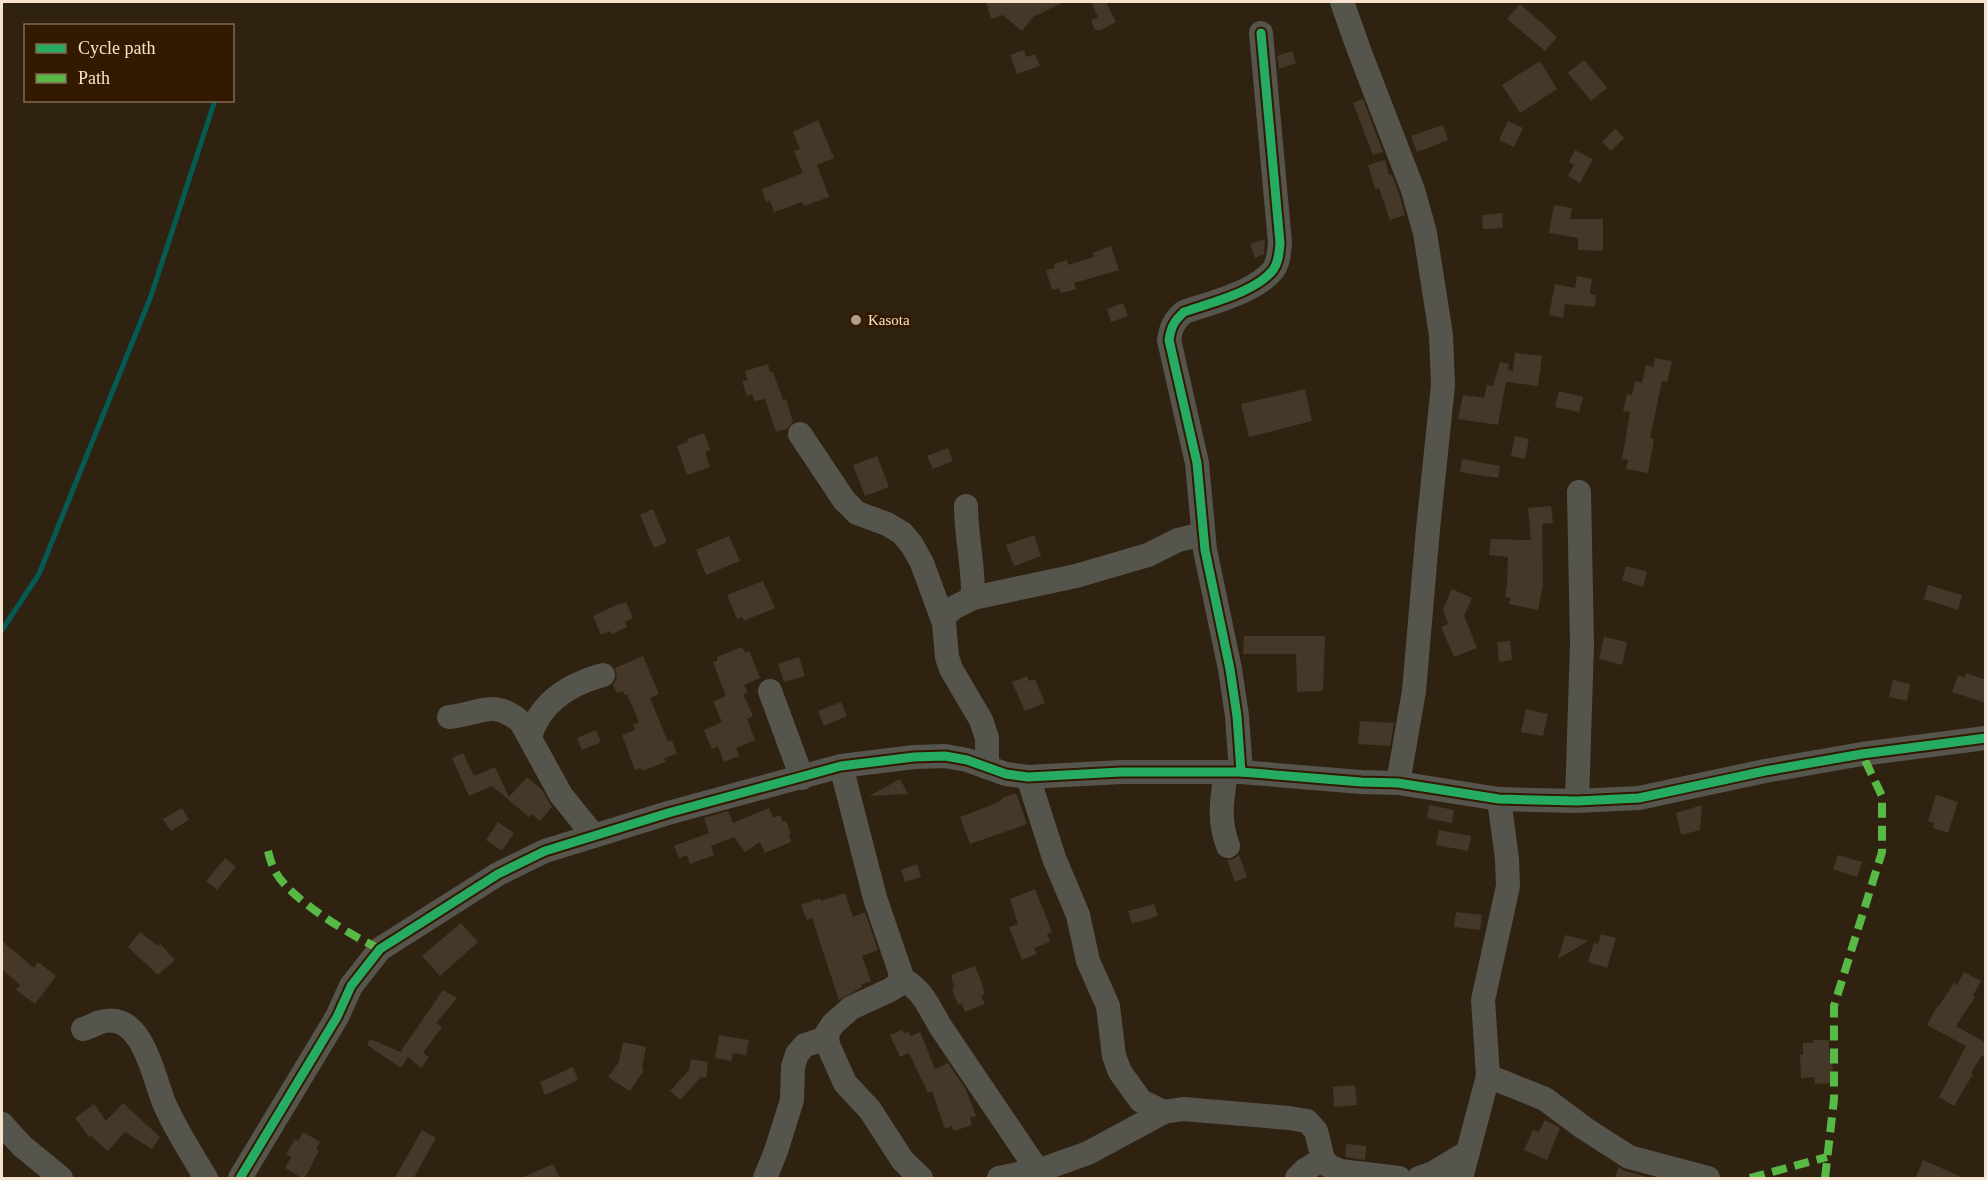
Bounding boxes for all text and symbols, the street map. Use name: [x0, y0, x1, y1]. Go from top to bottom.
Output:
legend: [24, 24, 234, 102]
text: Cycle path: [78, 38, 155, 58]
text: Path: [78, 68, 110, 88]
place label: Kasota: [868, 312, 910, 328]
marker: Kasota: [849, 313, 863, 327]

